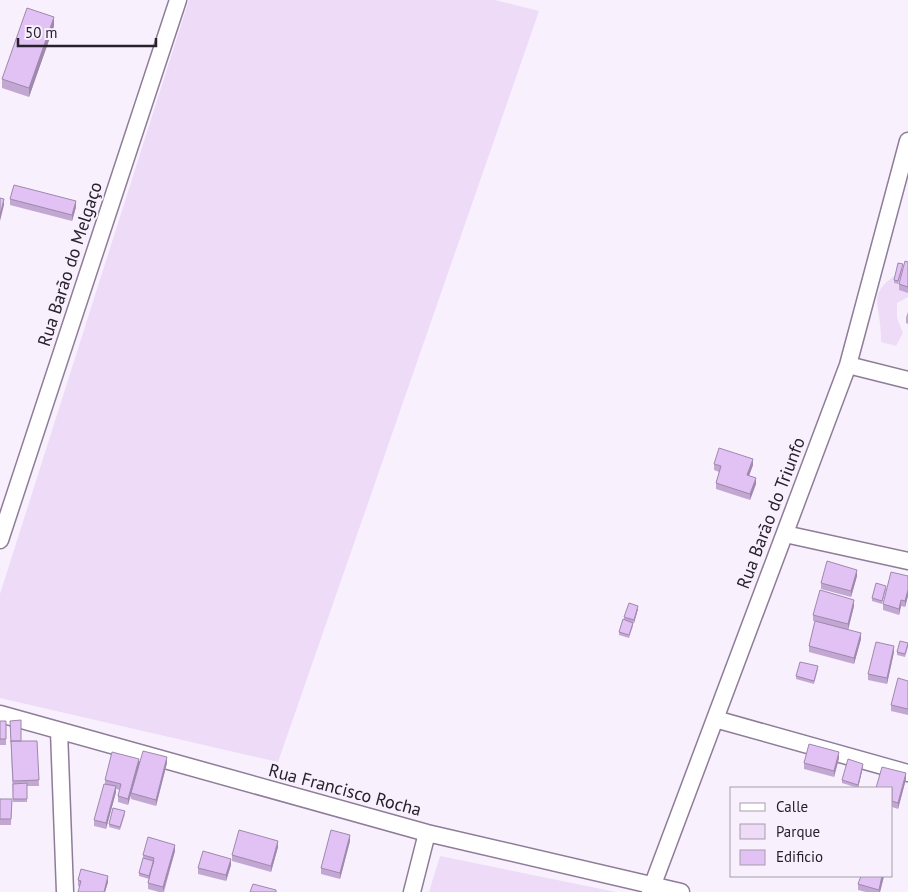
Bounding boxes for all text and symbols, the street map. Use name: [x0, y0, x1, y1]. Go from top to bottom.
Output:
scale bar: [18, 15, 155, 47]
text: 50 m: [25, 23, 58, 42]
street label: Rua Barão do Melgaço: [32, 179, 107, 349]
street label: Rua Barão do Triunfo: [731, 434, 810, 592]
street label: Rua Francisco Rocha: [266, 758, 424, 821]
legend: [730, 787, 893, 877]
text: Calle: [776, 797, 808, 816]
text: Parque: [776, 822, 820, 841]
text: Edificio: [776, 847, 823, 866]

